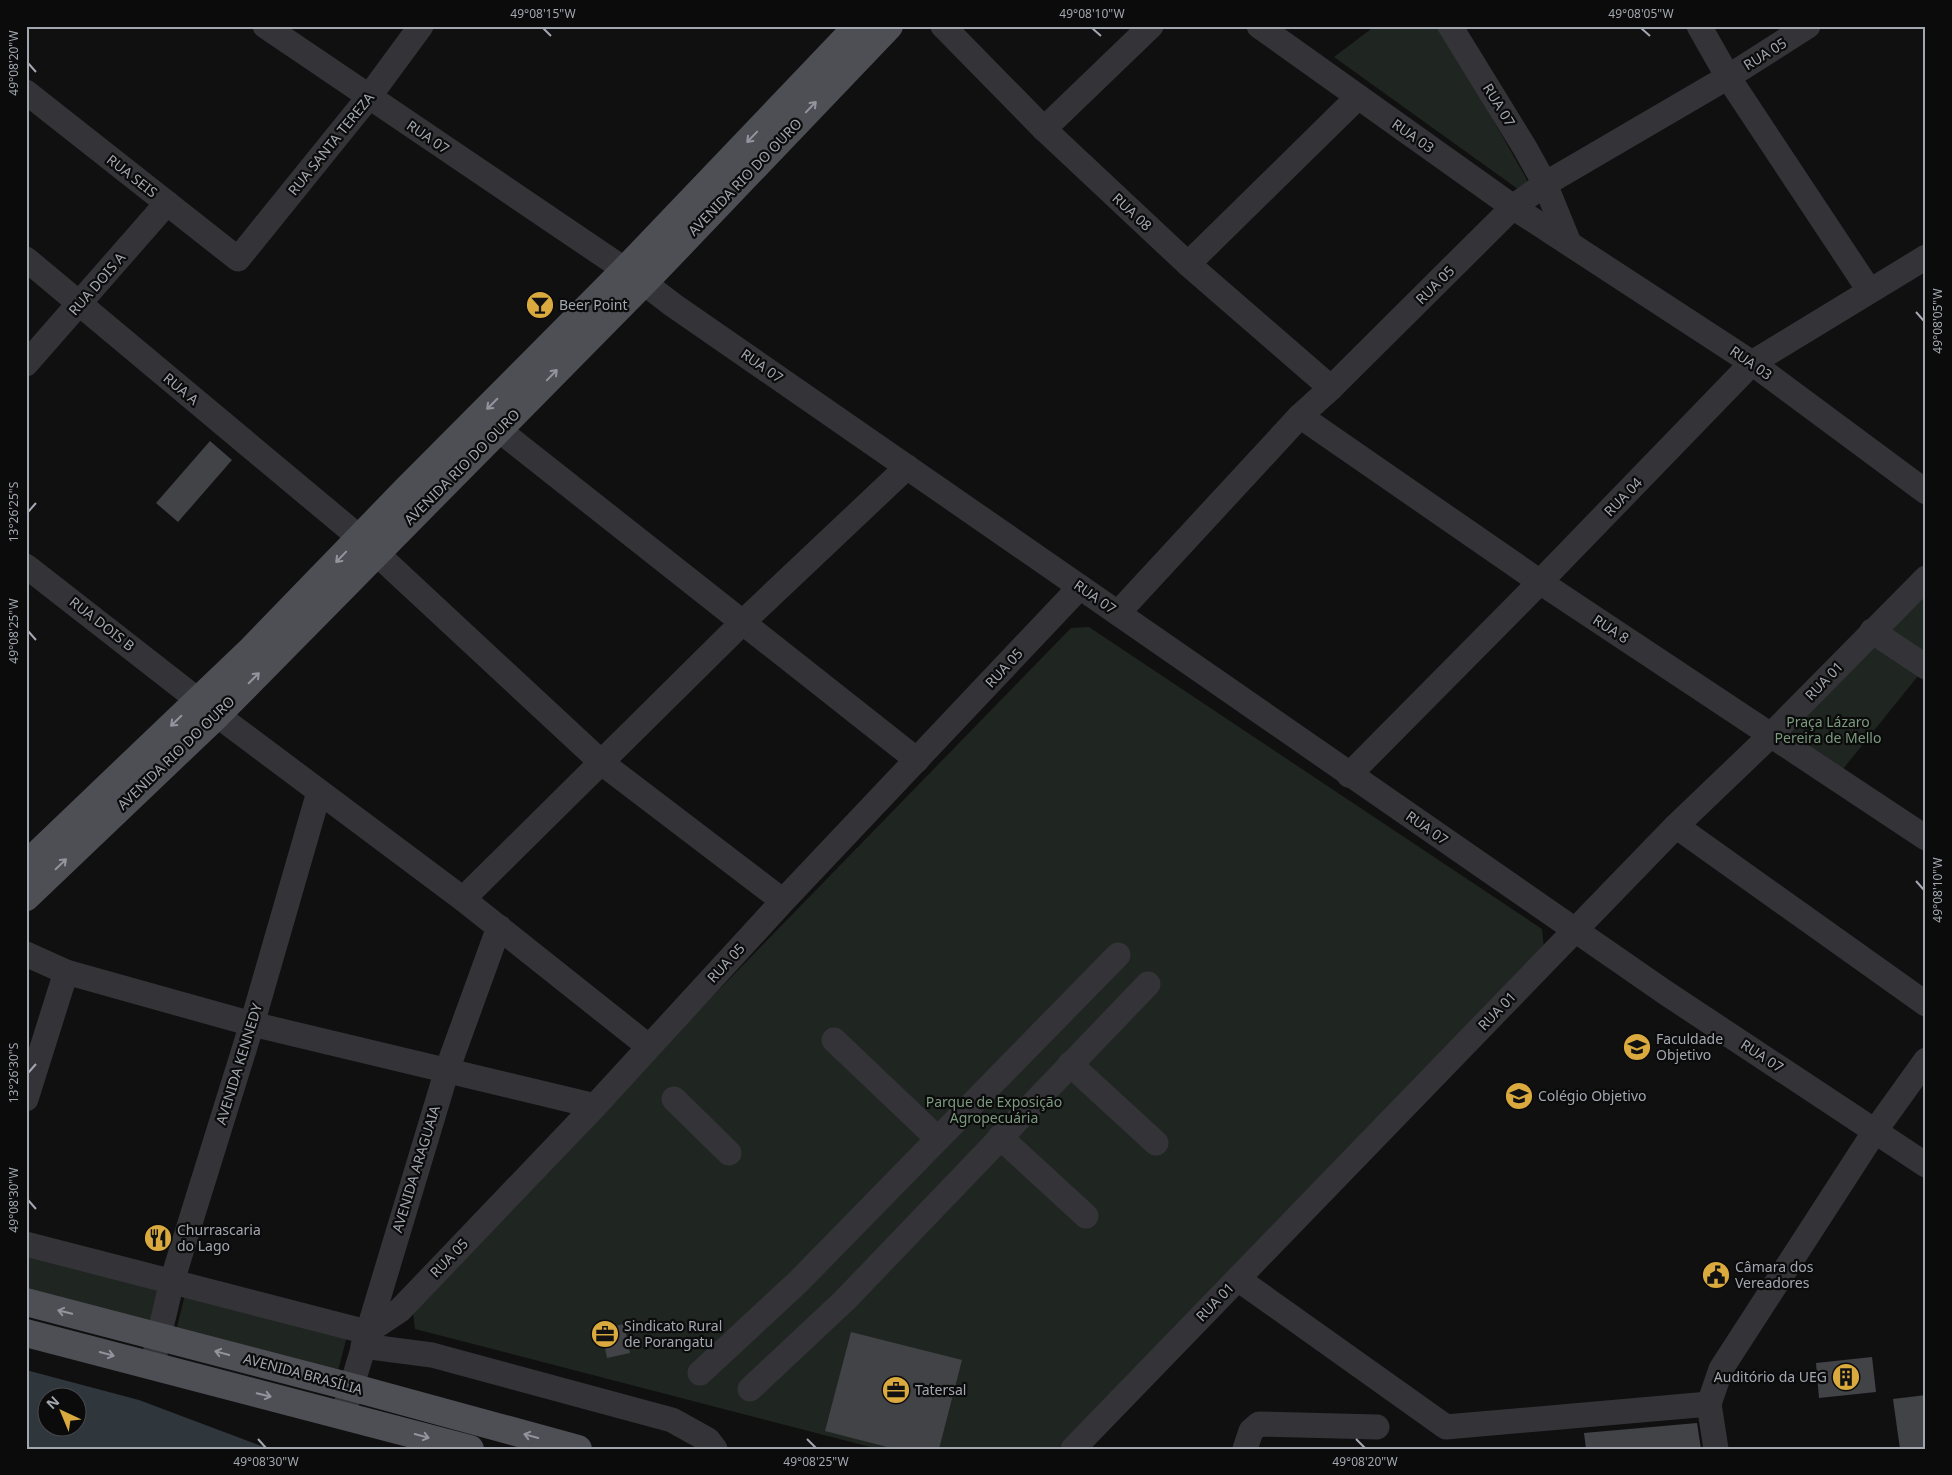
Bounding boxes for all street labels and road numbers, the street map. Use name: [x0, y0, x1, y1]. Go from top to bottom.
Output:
street label: RUA 05: [1740, 33, 1790, 74]
street label: RUA 07: [1479, 80, 1520, 130]
street label: RUA SANTA TEREZA: [283, 88, 378, 199]
street label: AVENIDA RIO DO OURO: [684, 114, 806, 239]
street label: RUA 03: [1388, 114, 1438, 157]
street label: RUA 07: [403, 115, 453, 158]
street label: RUA SEIS: [103, 150, 162, 202]
street label: RUA 08: [1109, 189, 1156, 235]
street label: RUA DOIS A: [64, 248, 129, 319]
street label: RUA 05: [1411, 261, 1458, 308]
street label: RUA 03: [1726, 341, 1776, 384]
street label: RUA 07: [737, 344, 787, 387]
street label: RUA A: [160, 368, 203, 409]
street label: AVENIDA RIO DO OURO: [400, 405, 524, 529]
street label: RUA 04: [1599, 473, 1646, 520]
street label: RUA 07: [1070, 575, 1120, 618]
street label: RUA DOIS B: [66, 592, 139, 655]
street label: RUA 8: [1590, 610, 1633, 647]
street label: RUA 05: [981, 644, 1027, 691]
street label: RUA 01: [1800, 657, 1847, 704]
street label: AVENIDA RIO DO OURO: [113, 692, 238, 814]
street label: RUA 07: [1402, 806, 1452, 849]
street label: RUA 05: [703, 939, 749, 986]
street label: RUA 01: [1473, 987, 1520, 1034]
street label: AVENIDA KENNEDY: [211, 1001, 266, 1127]
street label: RUA 07: [1737, 1035, 1787, 1076]
street label: AVENIDA ARAGUAIA: [387, 1103, 444, 1235]
street label: RUA 05: [425, 1234, 472, 1281]
street label: RUA 01: [1191, 1278, 1238, 1325]
street label: AVENIDA BRASÍLIA: [241, 1348, 365, 1399]

